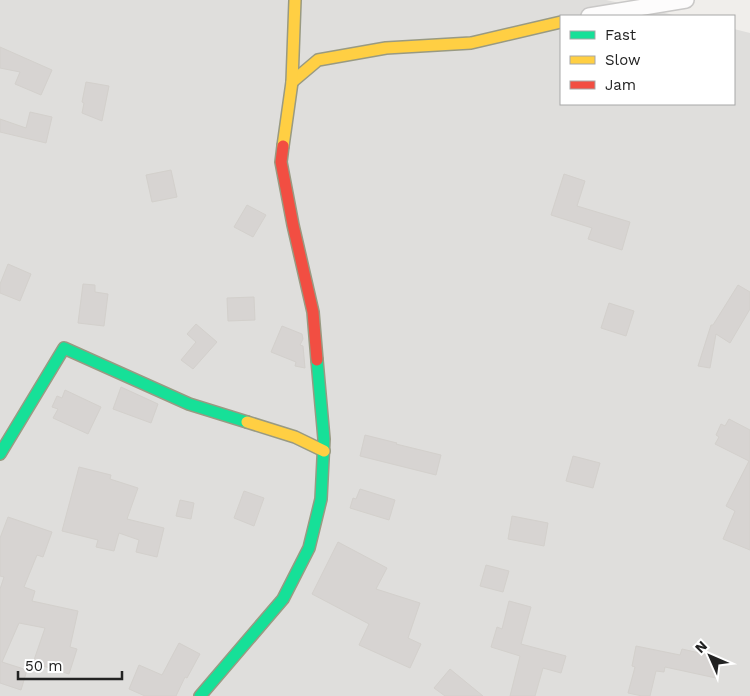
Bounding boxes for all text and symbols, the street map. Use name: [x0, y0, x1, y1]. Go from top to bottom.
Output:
legend: [560, 15, 735, 105]
text: Fast: [605, 26, 637, 44]
text: Slow: [605, 51, 641, 69]
text: Jam: [605, 76, 636, 94]
north arrow: [685, 631, 735, 681]
text: N: [691, 637, 710, 656]
scale bar: [18, 648, 121, 680]
text: 50 m: [25, 657, 62, 675]

